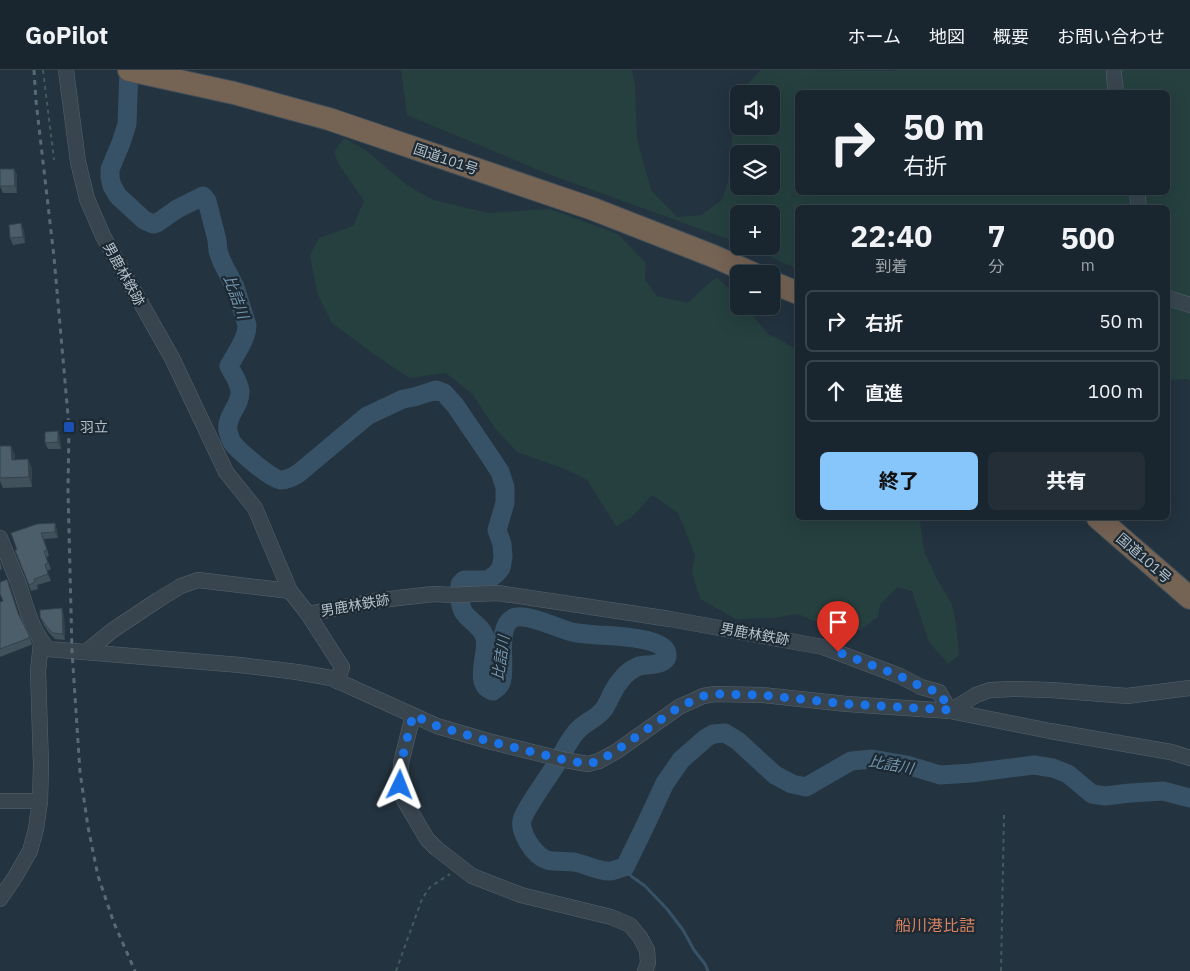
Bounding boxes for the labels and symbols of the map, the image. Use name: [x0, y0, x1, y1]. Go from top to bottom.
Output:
street label: 国道101号: [411, 140, 481, 178]
street label: 男鹿林鉄跡: [99, 239, 149, 309]
water label: 比詰川: [220, 272, 254, 323]
place label: 羽立: [80, 418, 108, 436]
marker: 羽立: [62, 420, 76, 434]
street label: 国道101号: [1113, 529, 1175, 587]
street label: 男鹿林鉄跡: [319, 590, 391, 620]
pin: [817, 601, 859, 652]
street label: 男鹿林鉄跡: [719, 619, 791, 649]
water label: 比詰川: [488, 632, 513, 682]
water label: 比詰川: [867, 751, 917, 778]
position arrow: [373, 758, 425, 810]
district label: 船川港比詰: [895, 915, 975, 935]

